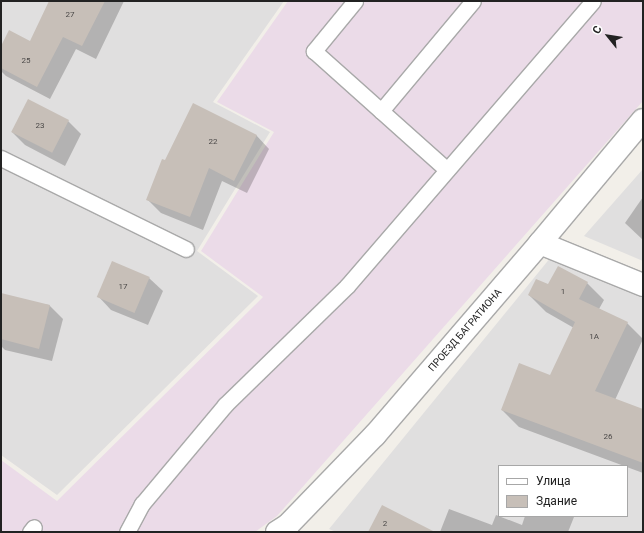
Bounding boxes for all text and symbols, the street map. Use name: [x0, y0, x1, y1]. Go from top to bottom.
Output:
house number: 27: [66, 10, 74, 20]
north arrow: [588, 16, 628, 56]
text: С: [590, 23, 605, 36]
house number: 25: [22, 56, 30, 66]
house number: 23: [36, 121, 44, 131]
house number: 22: [209, 137, 217, 147]
house number: 17: [119, 282, 127, 292]
street label: ПРОЕЗД БАГРАТИОНА: [426, 286, 504, 374]
house number: 1: [561, 287, 565, 297]
house number: 1А: [589, 332, 599, 342]
house number: 26: [604, 432, 612, 442]
legend: [498, 465, 628, 517]
text: Улица: [536, 474, 571, 488]
text: Здание: [536, 494, 577, 508]
house number: 2: [383, 519, 387, 529]

